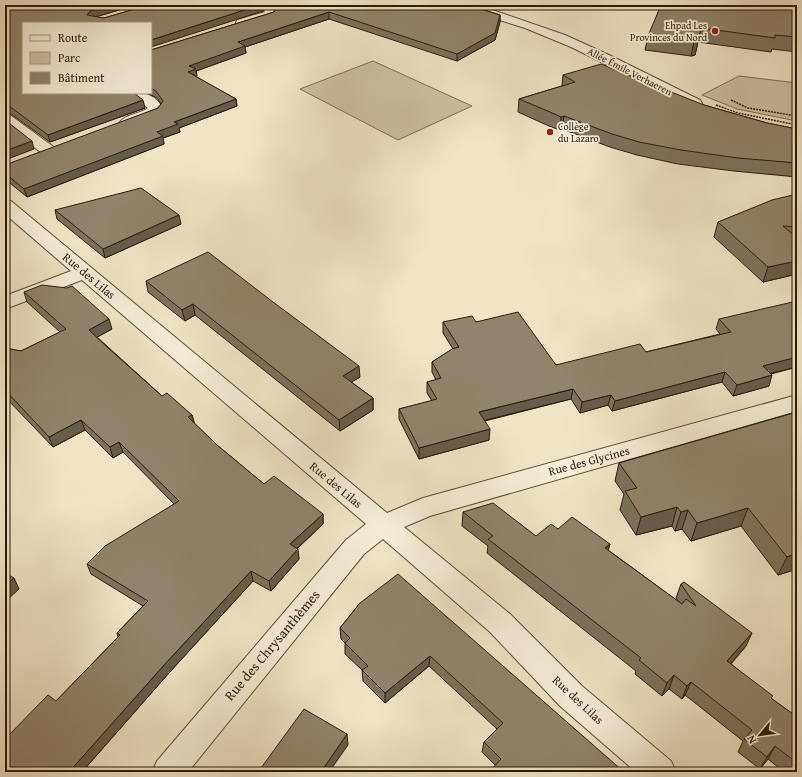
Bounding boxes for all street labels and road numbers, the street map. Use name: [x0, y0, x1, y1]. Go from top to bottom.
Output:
street label: Allée Émile Verhaeren: [585, 44, 675, 99]
street label: Rue des Lilas: [59, 248, 120, 303]
street label: Rue des Glycines: [546, 441, 632, 480]
street label: Rue des Lilas: [306, 457, 367, 512]
street label: Rue des Chrysanthèmes: [220, 585, 324, 705]
street label: Rue des Lilas: [549, 672, 608, 728]

